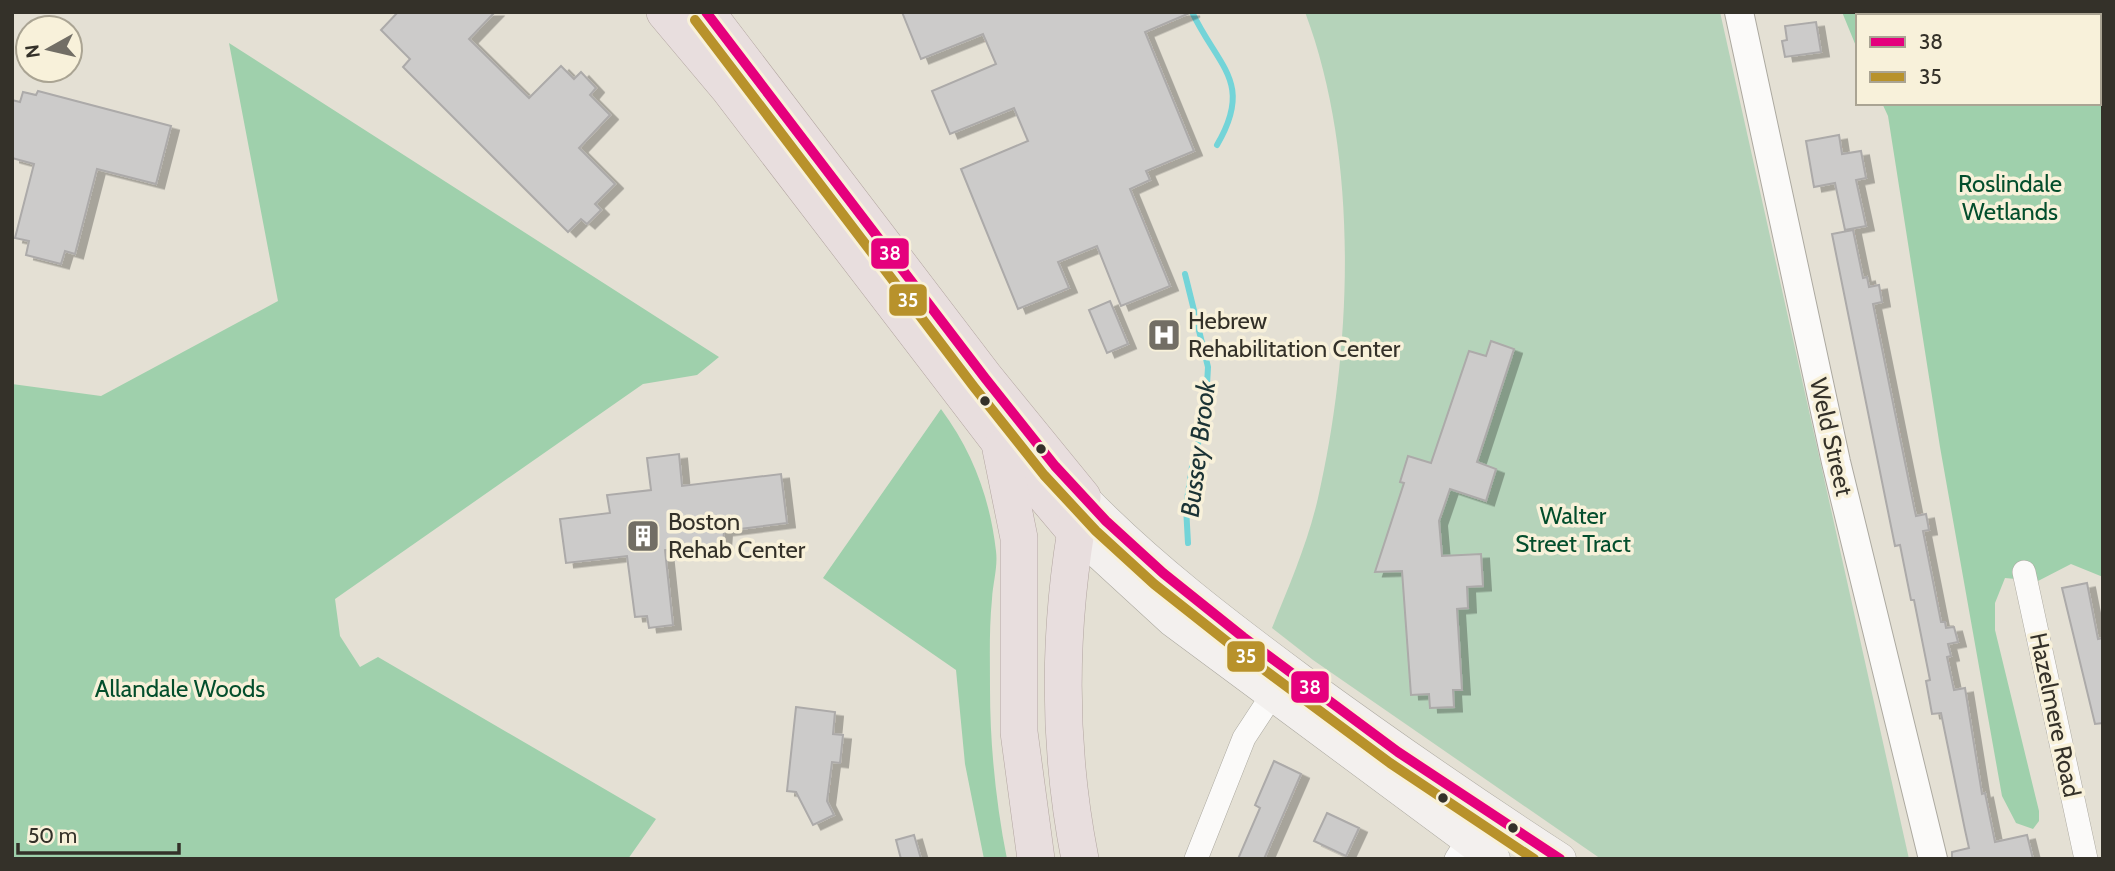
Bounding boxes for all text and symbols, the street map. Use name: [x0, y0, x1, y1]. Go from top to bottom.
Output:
north arrow: [14, 14, 84, 84]
legend: [1856, 14, 2101, 105]
text: 38: [1919, 29, 1943, 54]
text: N: [20, 43, 45, 60]
text: 35: [1919, 64, 1942, 89]
park label: Roslindale Wetlands: [1958, 169, 2062, 226]
line badge: 38: [870, 237, 910, 270]
text: 38: [879, 242, 901, 265]
line badge: 35: [888, 283, 928, 317]
text: 35: [898, 289, 918, 312]
place label: Hebrew Rehabilitation Center: [1188, 306, 1401, 363]
hospital icon: Hebrew Rehabilitation Center: [1145, 316, 1183, 354]
street label: Weld Street: [1804, 375, 1859, 499]
water label: Bussey Brook: [1174, 378, 1222, 519]
unlabelled marker: [978, 394, 992, 408]
unlabelled marker: [1034, 442, 1048, 456]
park label: Walter Street Tract: [1515, 501, 1631, 558]
place label: Boston Rehab Center: [668, 507, 806, 564]
building icon: Boston Rehab Center: [624, 517, 662, 555]
street label: Hazelmere Road: [2024, 630, 2087, 800]
line badge: 35: [1226, 640, 1266, 673]
text: 35: [1236, 645, 1256, 668]
line badge: 38: [1290, 670, 1330, 704]
park label: Allandale Woods: [95, 674, 265, 703]
text: 38: [1299, 676, 1321, 699]
unlabelled marker: [1436, 791, 1450, 805]
scale bar: [18, 812, 178, 856]
unlabelled marker: [1506, 821, 1520, 835]
text: 50 m: [28, 823, 77, 848]

